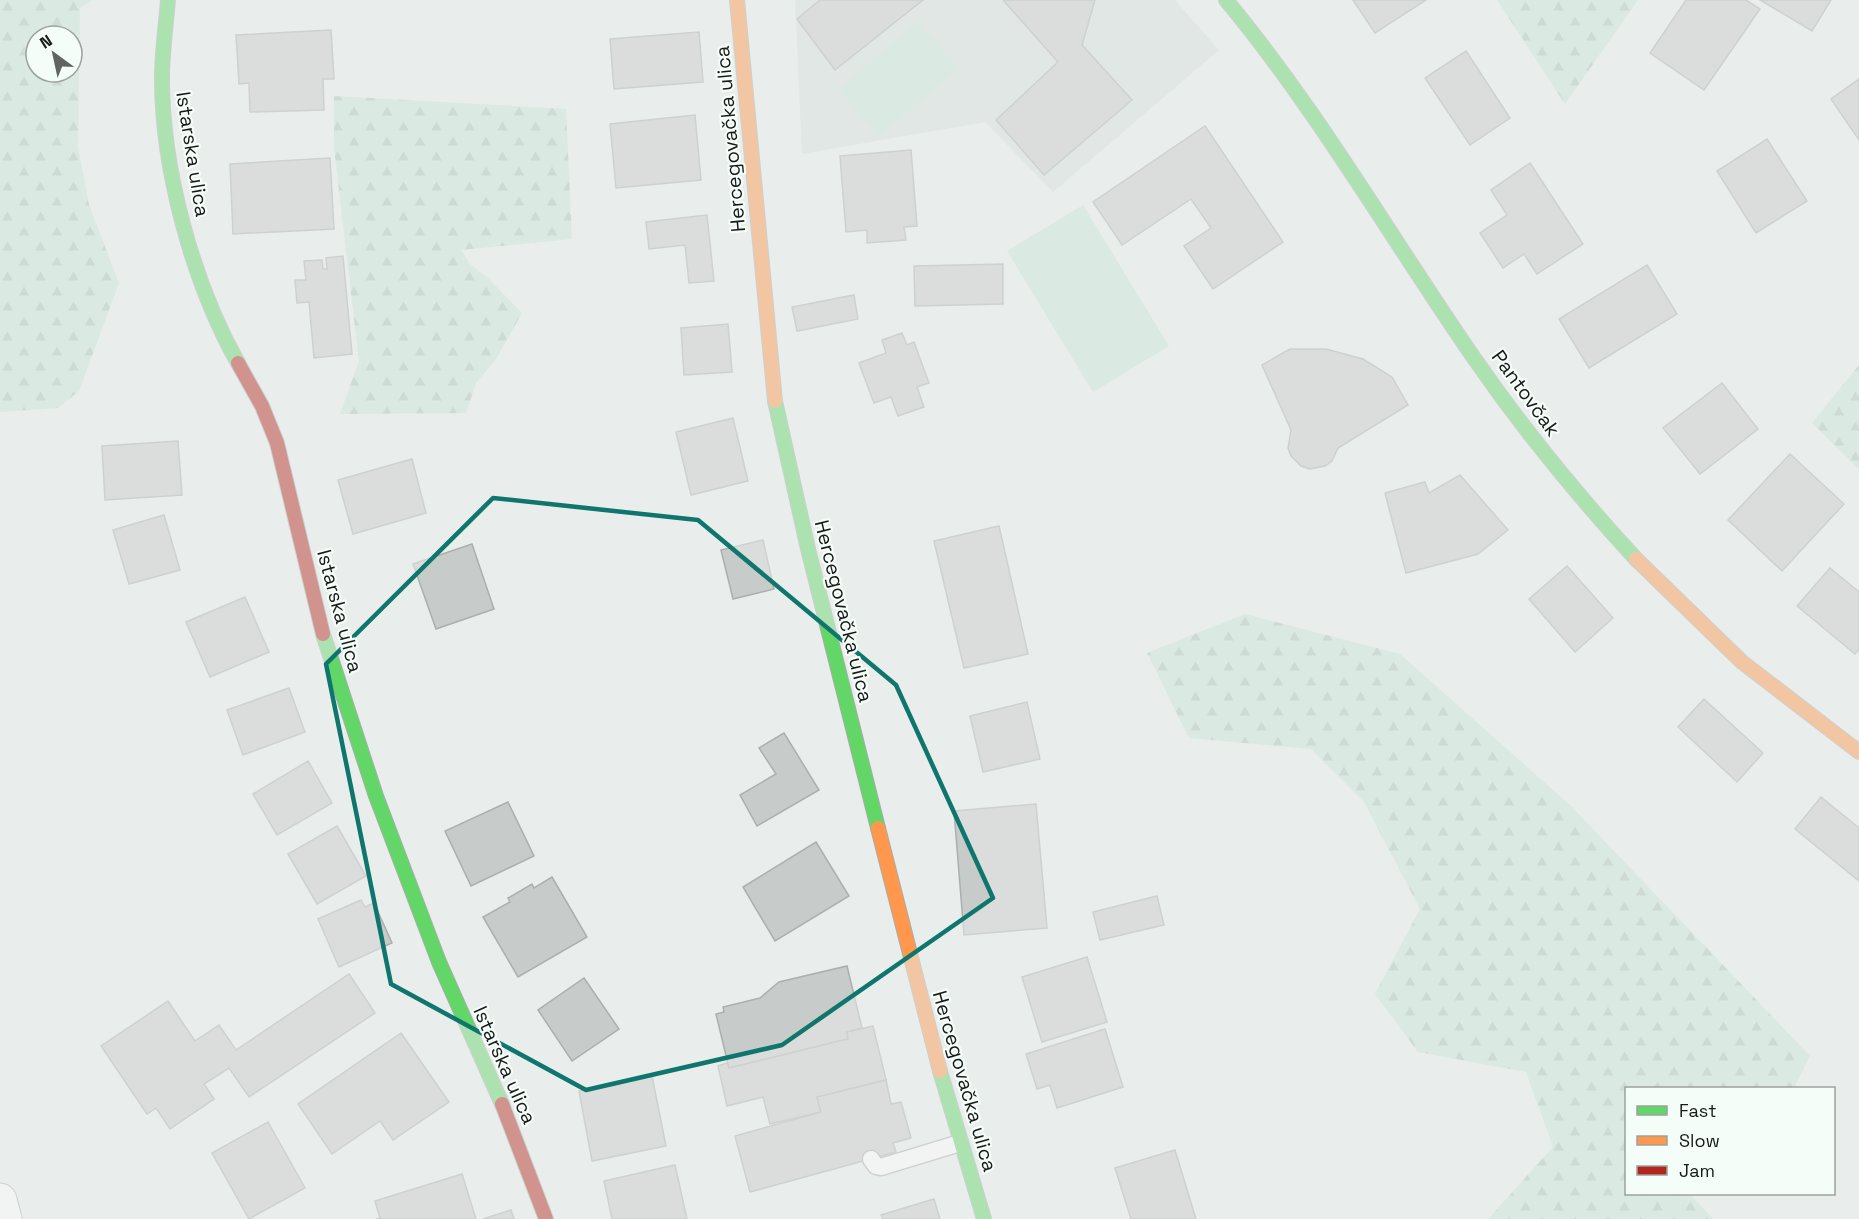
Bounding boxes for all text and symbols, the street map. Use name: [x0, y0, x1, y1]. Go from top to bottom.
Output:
north arrow: [24, 24, 84, 84]
text: N: [36, 30, 56, 54]
street label: Hercegovačka ulica: [709, 45, 751, 233]
street label: Istarska ulica: [170, 90, 216, 218]
street label: Pantovčak: [1486, 345, 1566, 442]
street label: Hercegovačka ulica: [809, 517, 879, 705]
street label: Istarska ulica: [311, 547, 369, 675]
street label: Hercegovačka ulica: [927, 988, 1003, 1174]
street label: Istarska ulica: [467, 1002, 543, 1128]
legend: [1625, 1087, 1835, 1195]
text: Fast: [1679, 1099, 1716, 1122]
text: Slow: [1679, 1129, 1720, 1152]
text: Jam: [1679, 1159, 1715, 1182]

